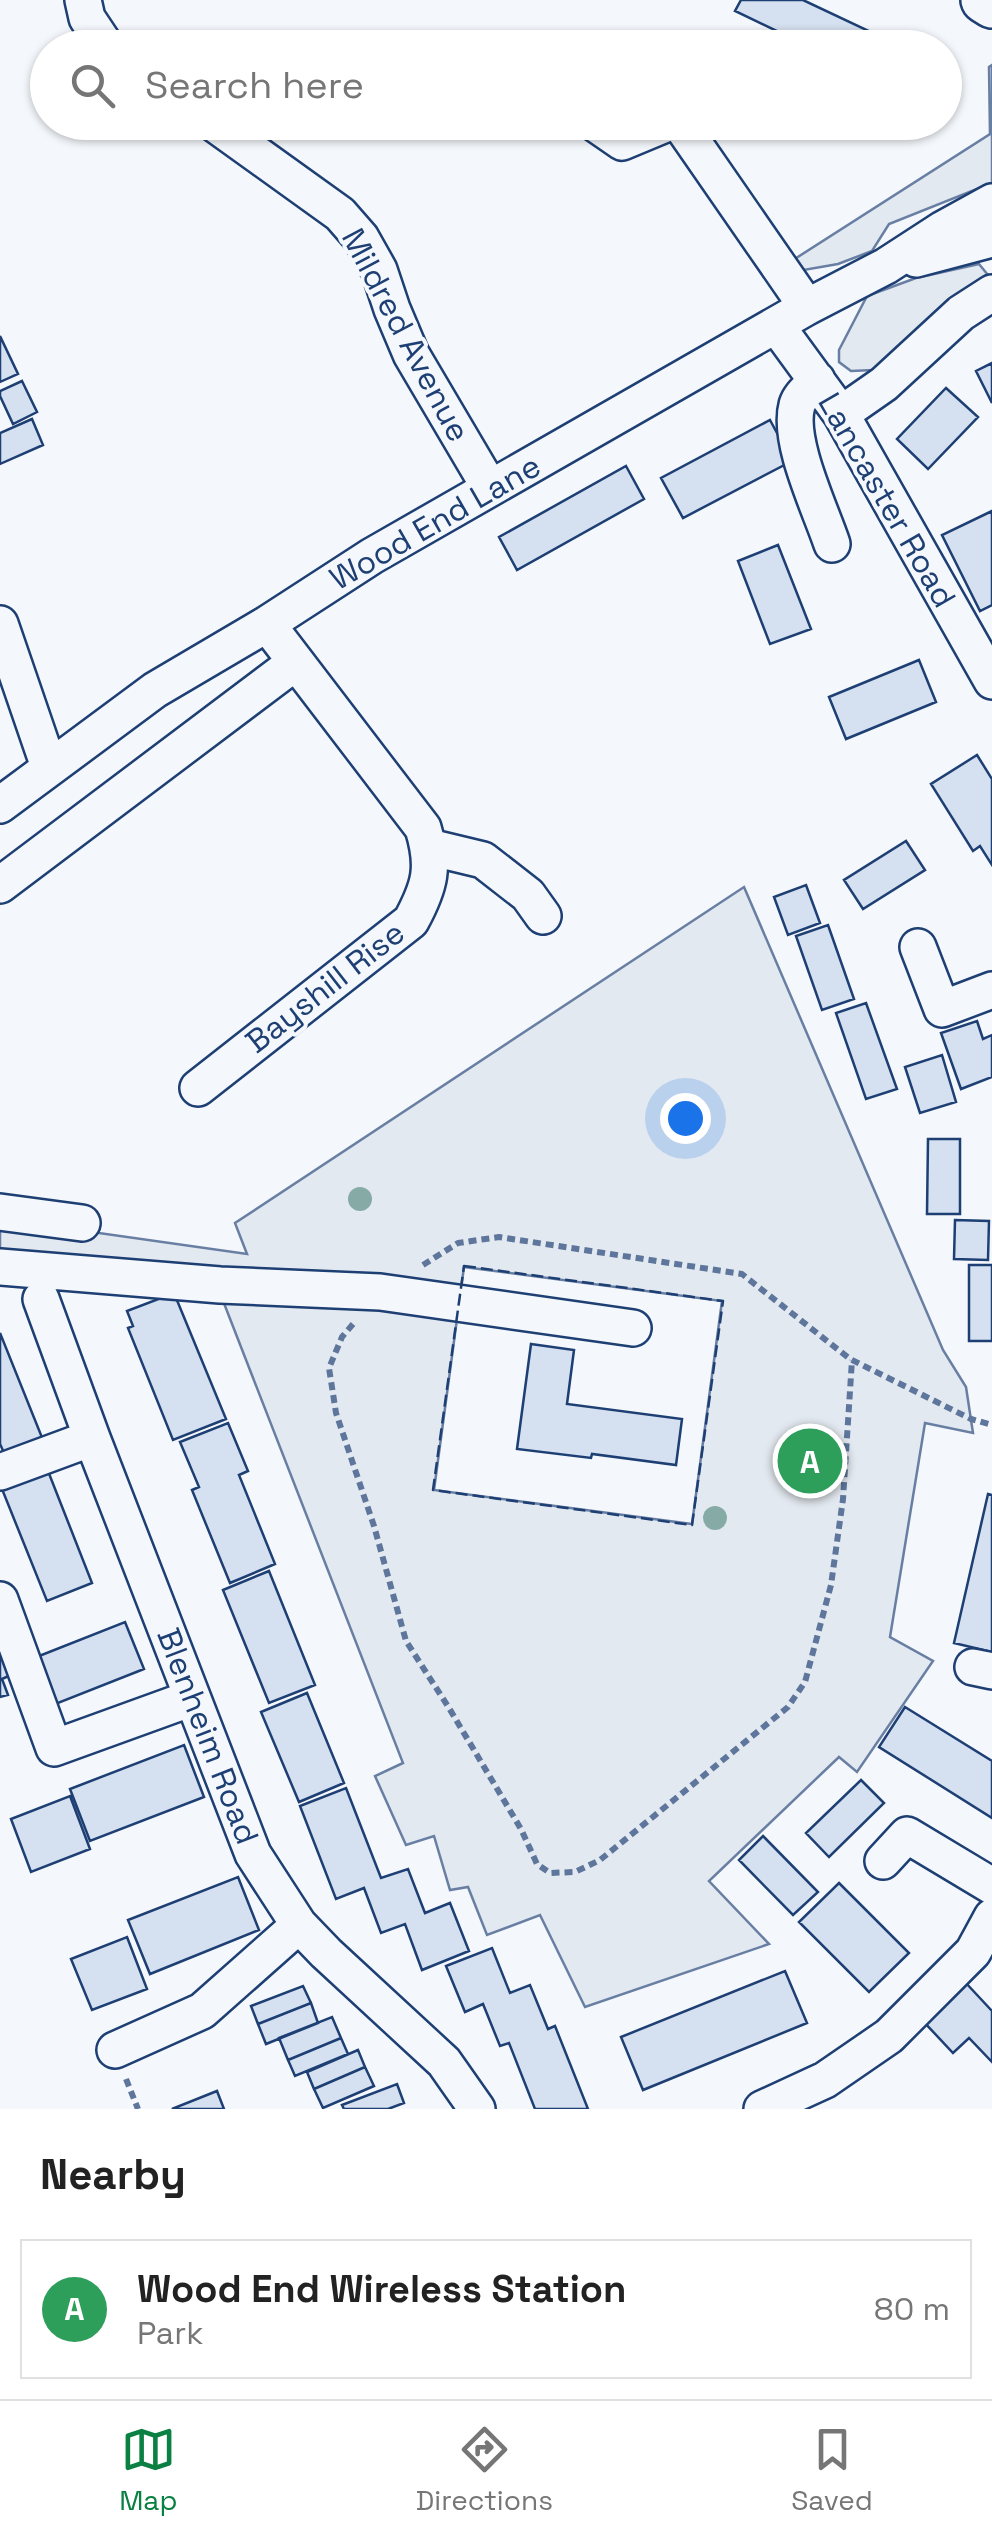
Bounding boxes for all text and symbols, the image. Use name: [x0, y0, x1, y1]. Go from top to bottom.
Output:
search box: [30, 30, 962, 140]
icon: search: [65, 58, 120, 113]
text: Search here: [145, 61, 364, 109]
street label: Mildred Avenue: [333, 221, 479, 449]
street label: Lancaster Road: [809, 386, 965, 614]
street label: Wood End Lane: [322, 445, 548, 599]
street label: Bayshill Rise: [238, 913, 412, 1061]
your location: [660, 1093, 711, 1144]
pin: A: [778, 1424, 842, 1498]
street label: Blenheim Road: [148, 1622, 268, 1850]
text: Nearby: [40, 2148, 186, 2201]
text: Wood End Wireless Station: [137, 2265, 627, 2313]
text: A: [64, 2289, 85, 2329]
text: 80 m: [874, 2289, 950, 2329]
text: Park: [137, 2313, 204, 2353]
tab: Map: [119, 2422, 177, 2518]
tab: Directions: [416, 2422, 553, 2518]
tab: Saved: [791, 2422, 873, 2518]

